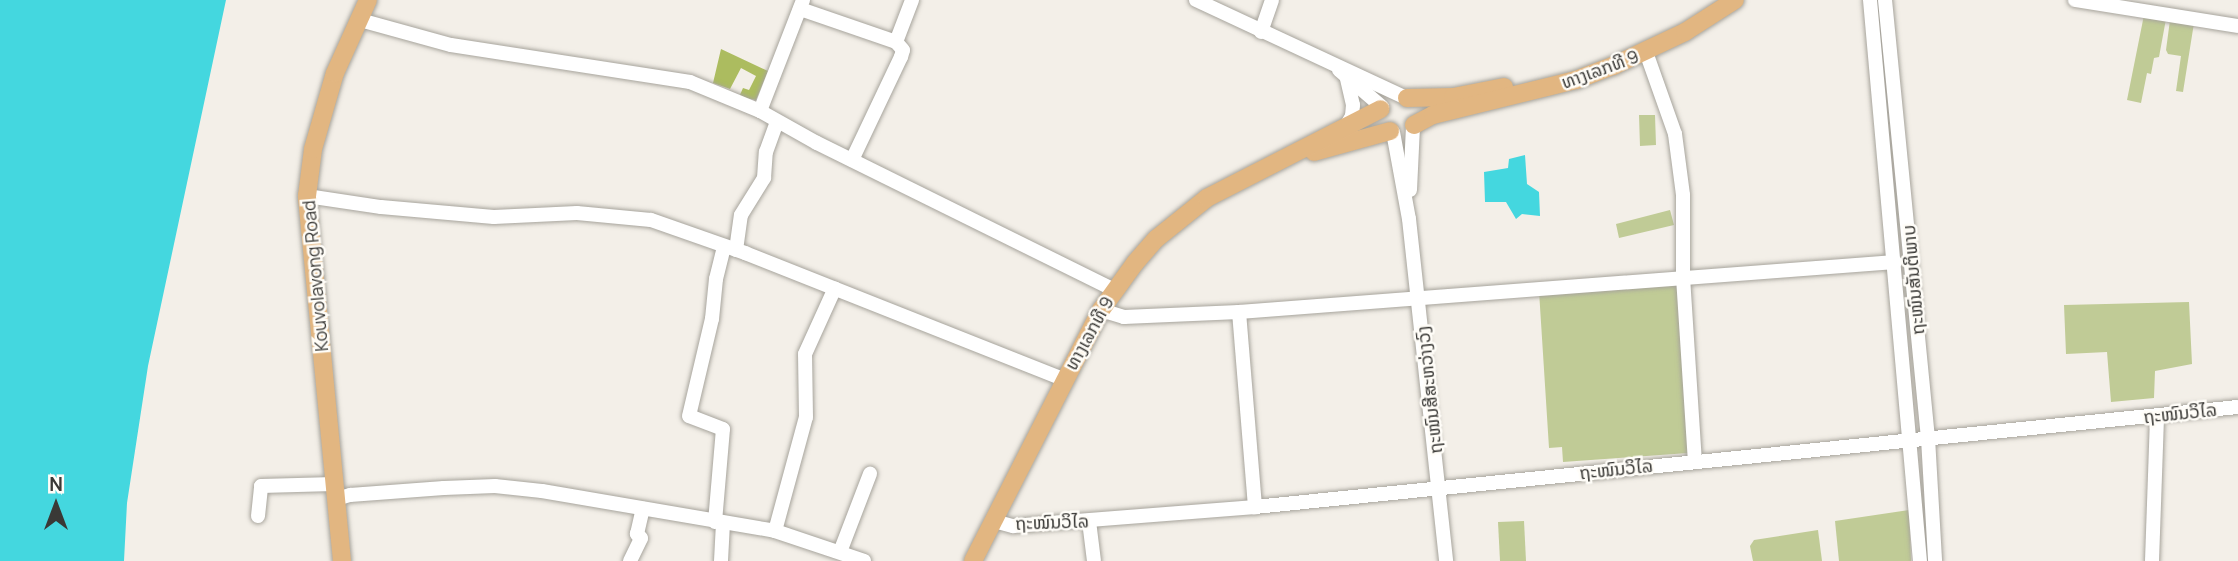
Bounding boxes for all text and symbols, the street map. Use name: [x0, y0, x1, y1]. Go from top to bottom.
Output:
street label: ທາງເລກທີ 9: [1558, 45, 1642, 93]
street label: Kouvolavong Road: [298, 200, 332, 352]
street label: ຖະໜົນສັນຕິພາບ: [1897, 224, 1929, 336]
street label: ທາງເລກທີ 9: [1060, 292, 1118, 374]
street label: ຖະໜົນສີສະຫວ່າງວົງ: [1412, 325, 1446, 455]
street label: ຖະໜົນວິໄລ: [2142, 398, 2218, 428]
street label: ຖະໜົນວິໄລ: [1578, 454, 1654, 484]
north arrow: [21, 470, 91, 540]
text: N: [49, 471, 63, 497]
street label: ຖະໜົນວິໄລ: [1015, 510, 1089, 534]

